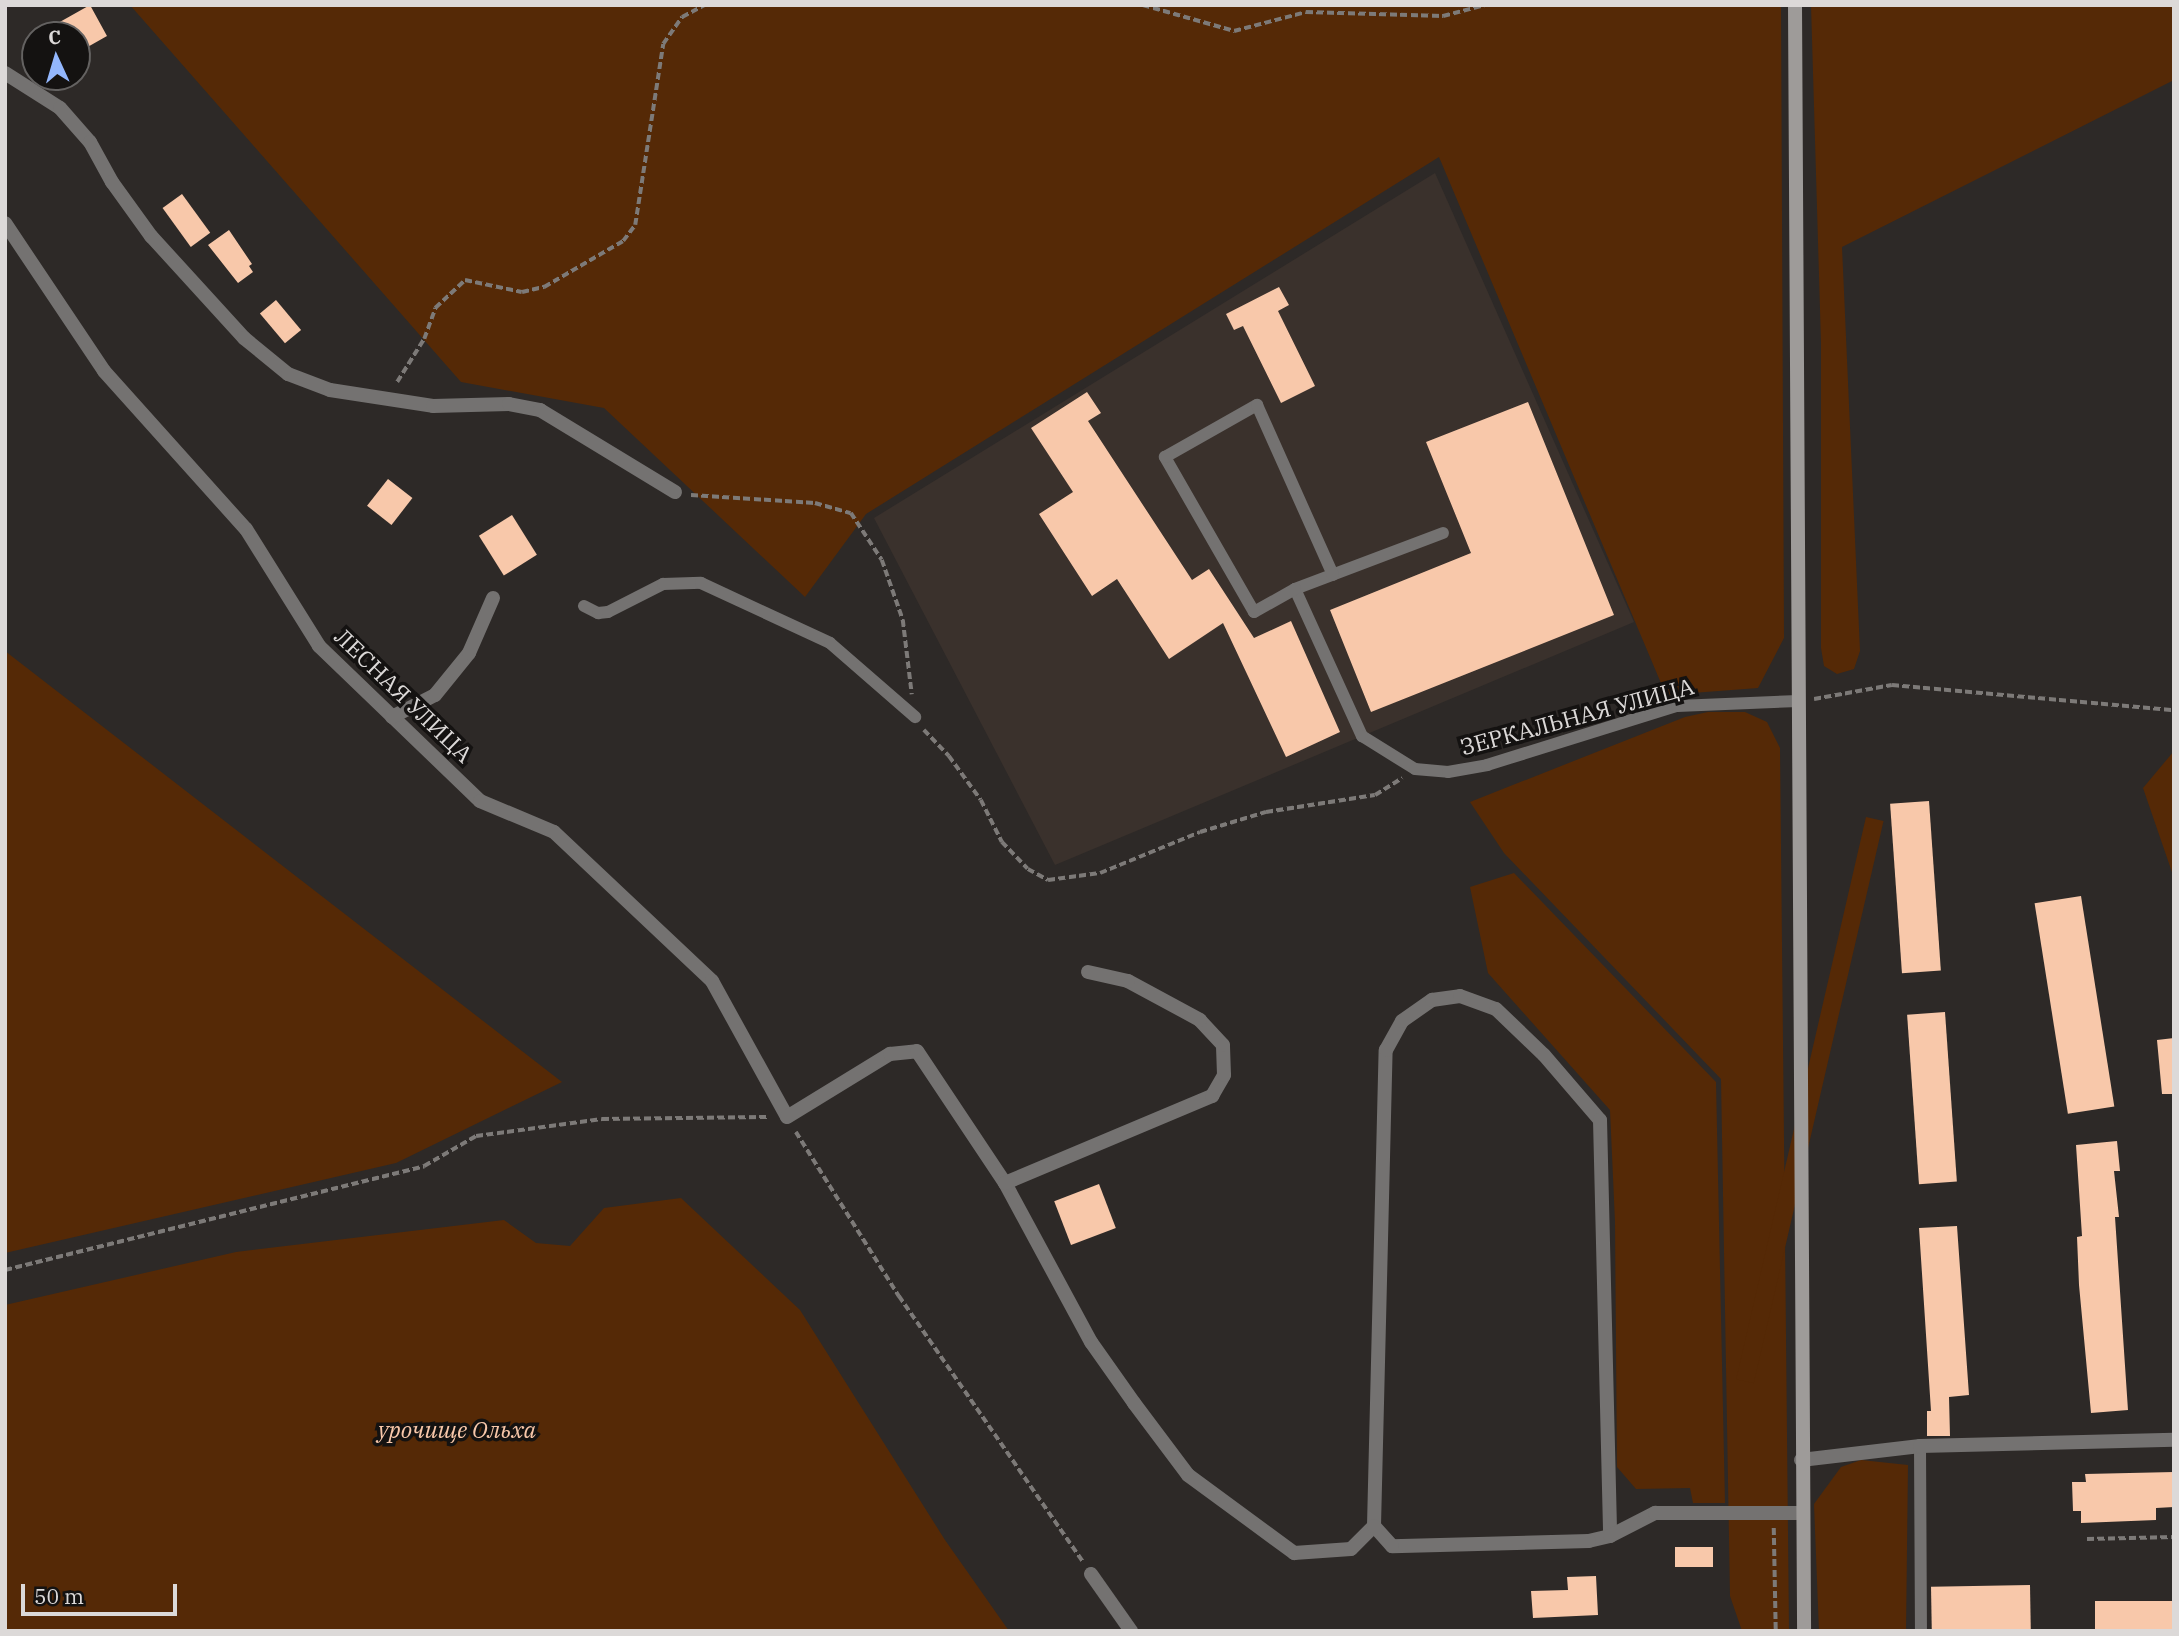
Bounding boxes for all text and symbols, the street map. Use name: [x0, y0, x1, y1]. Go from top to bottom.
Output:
north arrow: [21, 21, 91, 91]
text: С: [48, 25, 62, 49]
street label: ЛЕСНАЯ УЛИЦА: [329, 622, 479, 768]
street label: ЗЕРКАЛЬНАЯ УЛИЦА: [1457, 672, 1697, 760]
park label: урочище Ольха: [378, 1415, 536, 1443]
scale bar: [24, 1570, 180, 1614]
text: 50 m: [34, 1582, 84, 1610]

